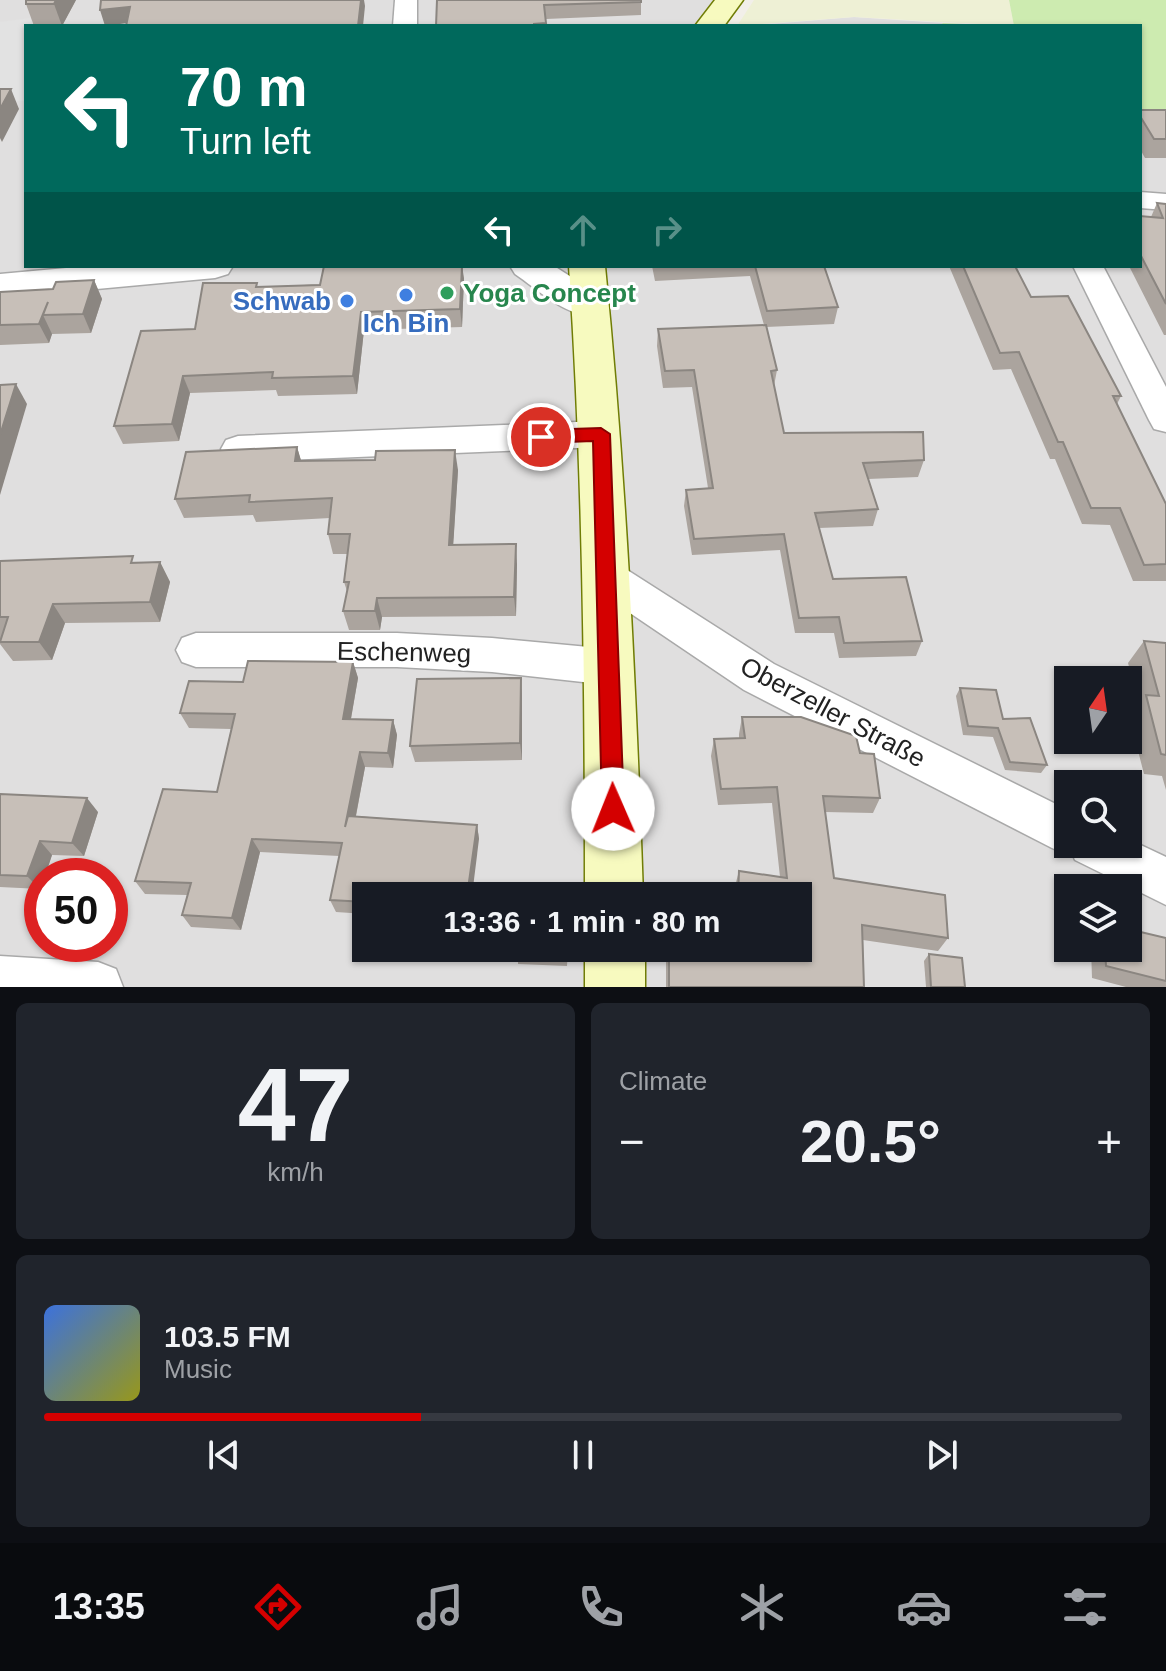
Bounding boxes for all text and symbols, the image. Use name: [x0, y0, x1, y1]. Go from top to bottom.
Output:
text: 70 m: [180, 55, 308, 118]
icon: left: [48, 56, 152, 160]
text: Turn left: [180, 121, 311, 162]
icon: left: [477, 208, 521, 252]
icon: ahead: [561, 208, 605, 252]
icon: right: [645, 208, 689, 252]
place label: Yoga Concept: [463, 278, 636, 308]
marker: Yoga Concept: [438, 284, 456, 302]
place label: Schwab: [233, 286, 331, 316]
marker: Ich Bin: [397, 286, 415, 304]
marker: Schwab: [338, 292, 356, 310]
place label: Ich Bin: [363, 308, 449, 338]
pin: [507, 403, 575, 471]
icon: arrive: [519, 415, 563, 459]
street label: Eschenweg: [337, 636, 471, 668]
street label: Oberzeller Straße: [735, 651, 931, 773]
north arrow: [1054, 666, 1142, 754]
map controls: [1054, 666, 1142, 962]
position arrow: [571, 767, 655, 851]
button: search: [1054, 770, 1142, 858]
speed limit sign: 50: [24, 858, 128, 962]
button: layers: [1054, 874, 1142, 962]
text: 13:36 · 1 min · 80 m: [444, 905, 720, 938]
text: 47: [238, 1047, 353, 1163]
text: Climate: [619, 1066, 707, 1096]
text: 20.5°: [800, 1108, 941, 1175]
text: −: [619, 1117, 645, 1166]
text: +: [1096, 1117, 1122, 1166]
text: km/h: [267, 1157, 324, 1187]
text: 103.5 FM: [164, 1320, 291, 1353]
text: Music: [164, 1354, 232, 1384]
icon: previous: [202, 1433, 246, 1477]
icon: pause: [561, 1433, 605, 1477]
icon: next: [920, 1433, 964, 1477]
icon: directions: [250, 1579, 306, 1635]
icon: music: [412, 1579, 468, 1635]
icon: phone: [573, 1579, 629, 1635]
icon: climate: [734, 1579, 790, 1635]
icon: car: [896, 1579, 952, 1635]
icon: filters: [1057, 1579, 1113, 1635]
text: 13:35: [53, 1586, 145, 1627]

